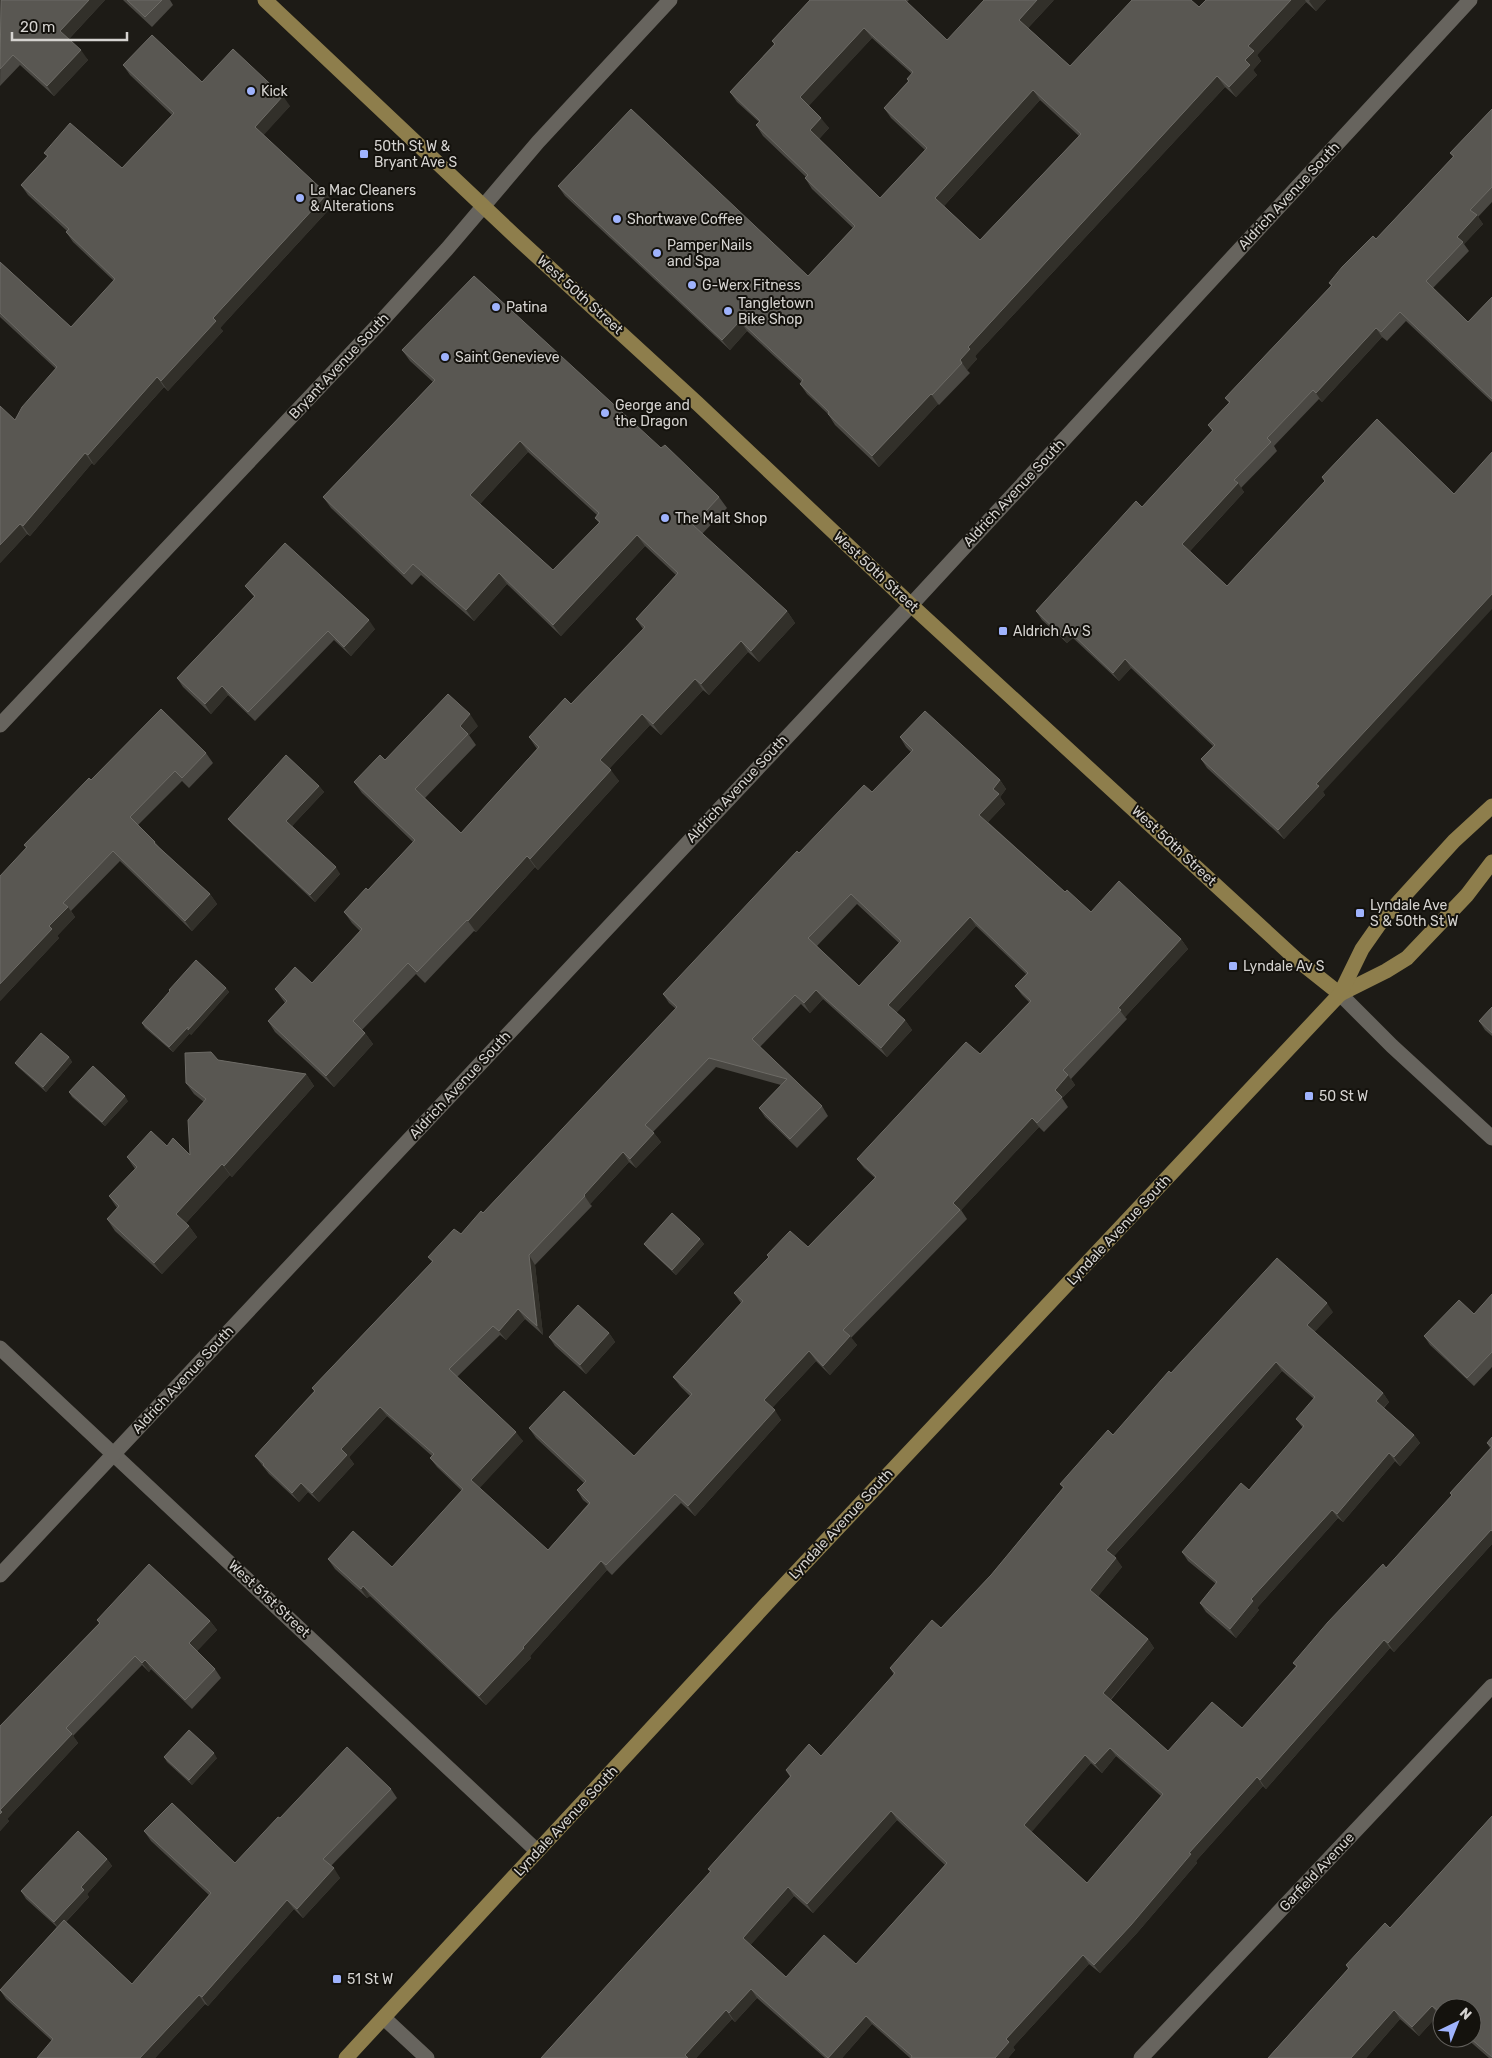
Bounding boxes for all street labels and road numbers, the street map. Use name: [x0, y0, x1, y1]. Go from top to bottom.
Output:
street label: Aldrich Avenue South: [1235, 139, 1343, 253]
street label: West 50th Street: [533, 252, 627, 338]
street label: Bryant Avenue South: [286, 310, 392, 422]
street label: Aldrich Avenue South: [960, 436, 1068, 550]
street label: West 50th Street: [830, 528, 922, 616]
street label: Aldrich Avenue South: [683, 732, 791, 846]
street label: West 50th Street: [1128, 802, 1220, 890]
street label: Aldrich Avenue South: [406, 1028, 514, 1142]
street label: Lyndale Avenue South: [1063, 1171, 1175, 1289]
street label: Aldrich Avenue South: [129, 1323, 237, 1437]
street label: Lyndale Avenue South: [785, 1465, 897, 1583]
street label: West 51st Street: [225, 1557, 314, 1642]
street label: Lyndale Avenue South: [510, 1762, 622, 1880]
street label: Garfield Avenue: [1276, 1829, 1358, 1915]

